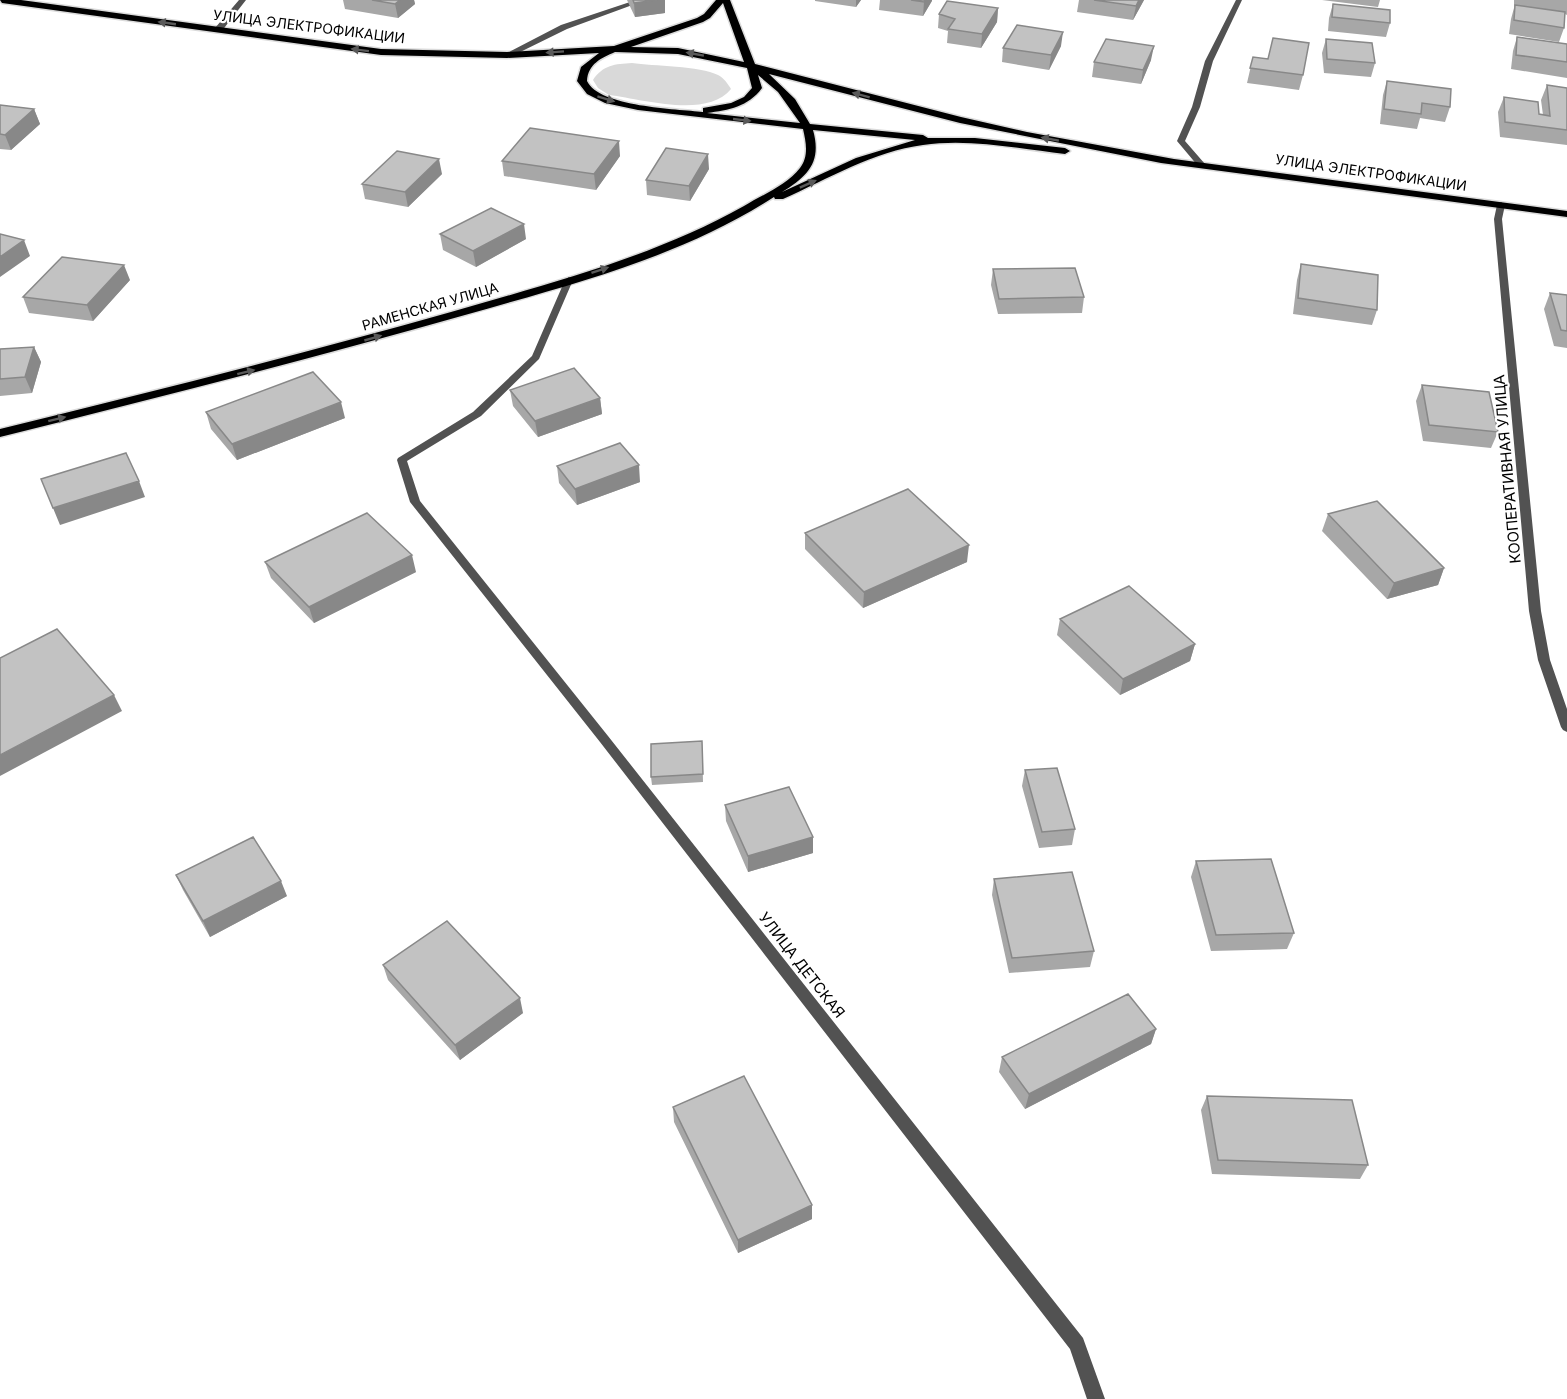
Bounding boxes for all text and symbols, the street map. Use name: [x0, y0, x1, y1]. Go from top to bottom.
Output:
street label: УЛИЦА ЭЛЕКТРОФИКАЦИИ: [212, 6, 406, 46]
one-way arrow: [157, 19, 176, 28]
one-way arrow: [351, 45, 370, 54]
one-way arrow: [545, 47, 564, 57]
one-way arrow: [685, 50, 704, 59]
one-way arrow: [852, 89, 870, 99]
one-way arrow: [597, 95, 615, 104]
one-way arrow: [733, 115, 752, 125]
one-way arrow: [1041, 135, 1060, 144]
street label: УЛИЦА ЭЛЕКТРОФИКАЦИИ: [1274, 150, 1468, 194]
one-way arrow: [800, 179, 818, 189]
one-way arrow: [591, 265, 609, 275]
street label: РАМЕНСКАЯ УЛИЦА: [360, 278, 500, 334]
one-way arrow: [364, 333, 382, 342]
one-way arrow: [237, 366, 255, 376]
street label: КООПЕРАТИВНАЯ УЛИЦА: [1489, 374, 1525, 564]
one-way arrow: [48, 413, 66, 423]
street label: УЛИЦА ДЕТСКАЯ: [755, 908, 849, 1022]

